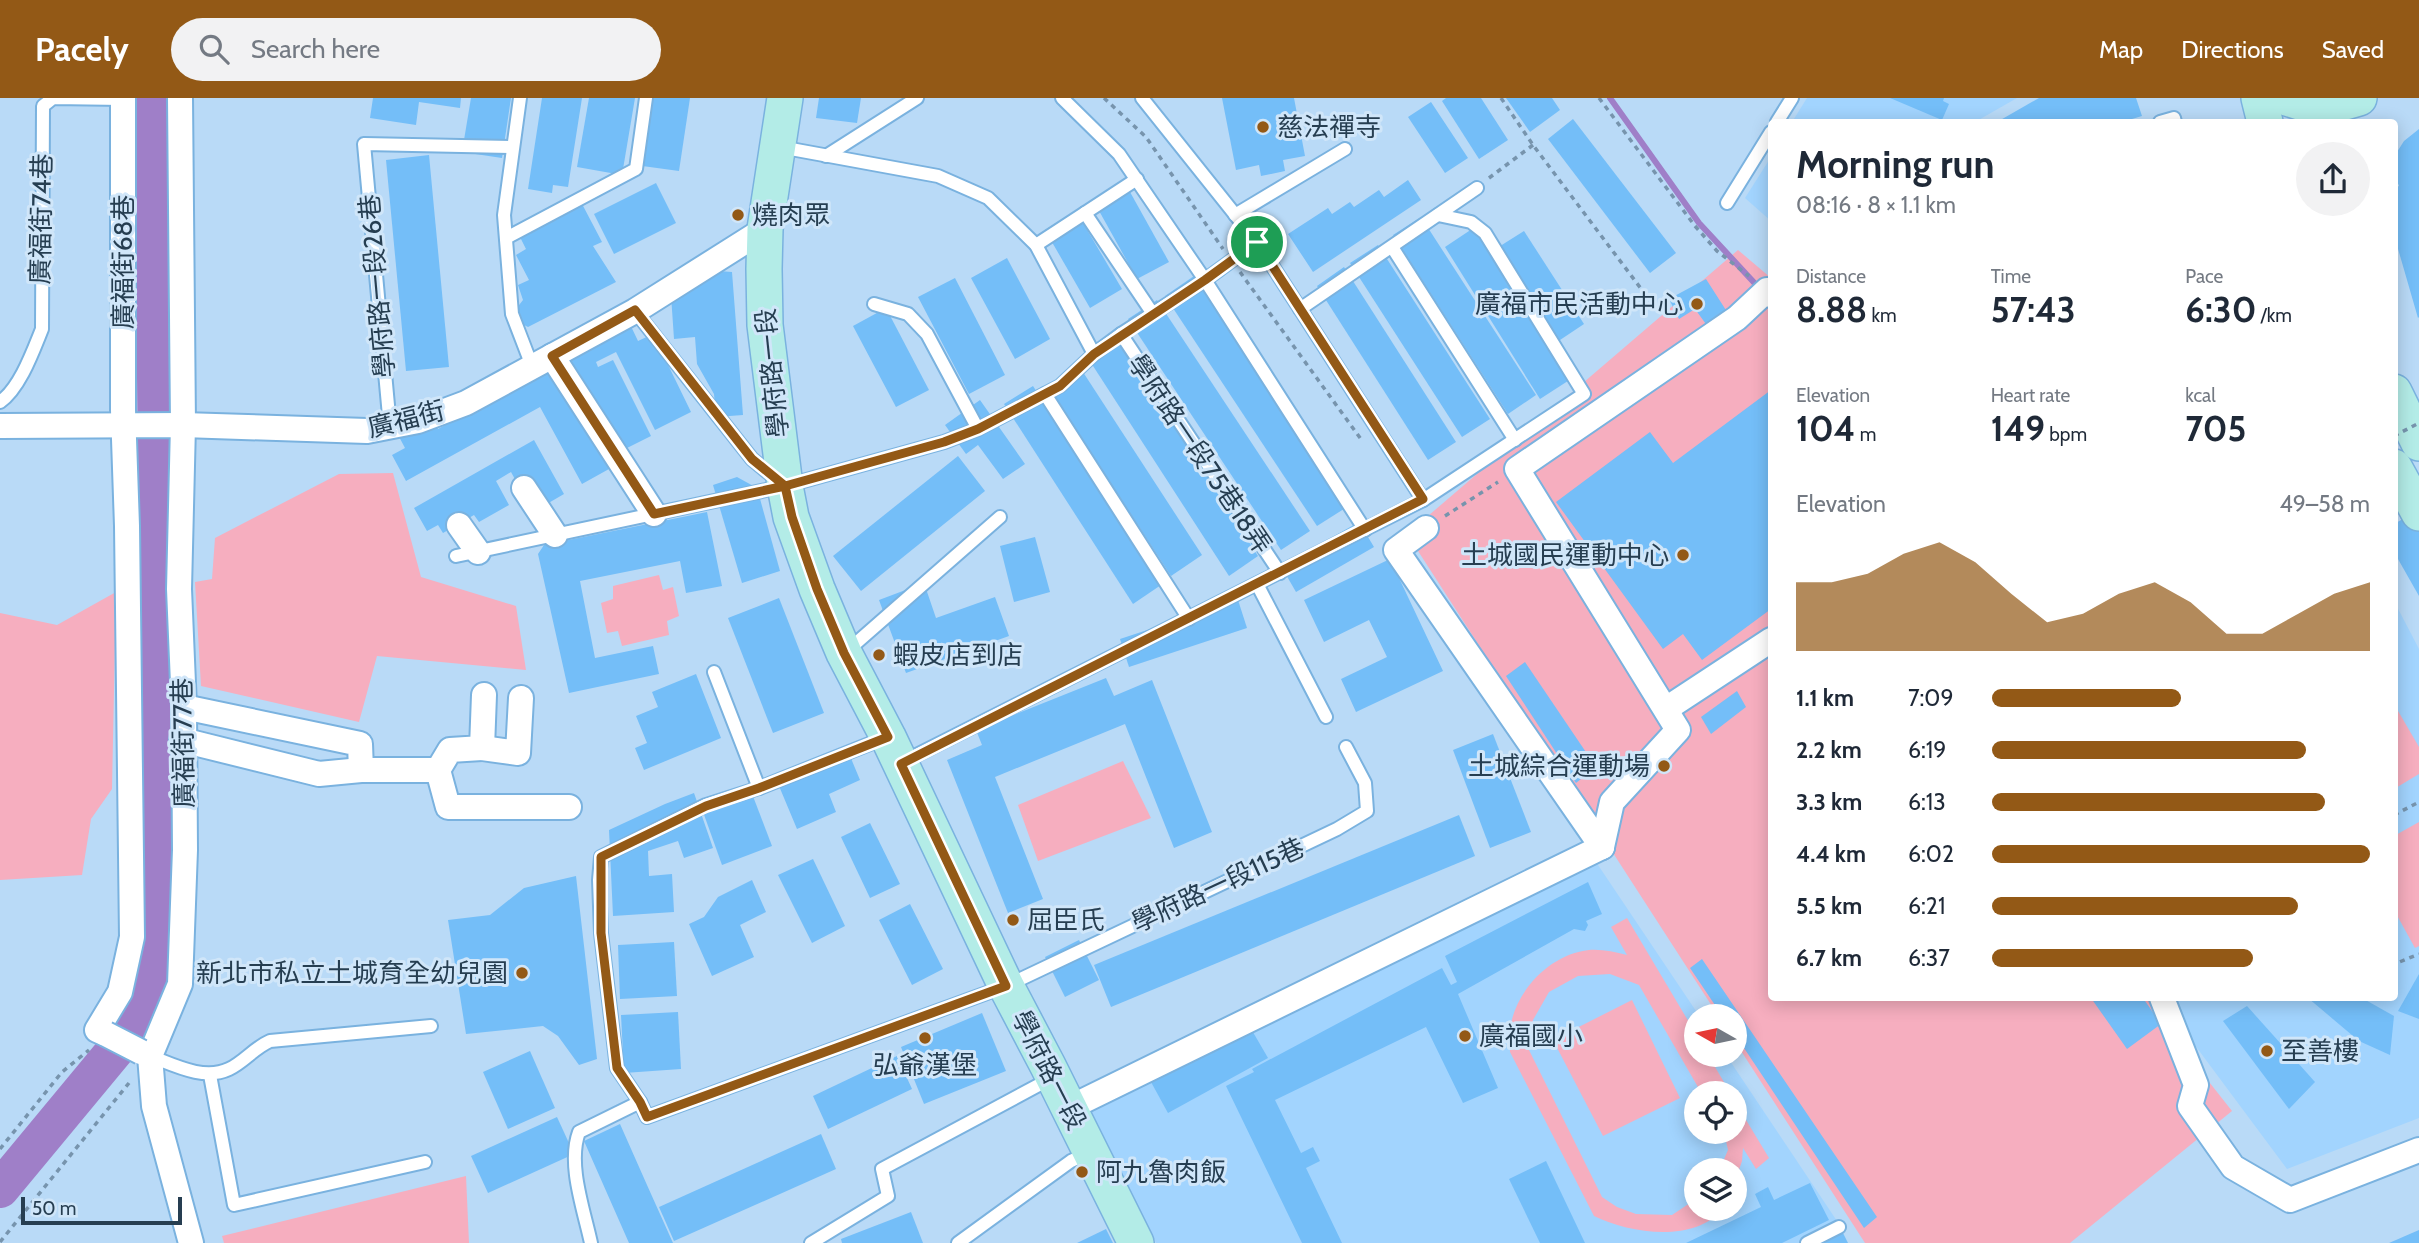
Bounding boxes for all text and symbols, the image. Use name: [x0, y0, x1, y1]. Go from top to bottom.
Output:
search box: [171, 18, 661, 81]
text: Pacely: [35, 29, 129, 69]
icon: search: [195, 30, 233, 68]
text: Search here: [251, 33, 380, 65]
text: Map: [2099, 35, 2143, 64]
text: Directions: [2181, 35, 2284, 64]
text: Saved: [2322, 35, 2384, 64]
place label: 慈法禪寺: [1277, 111, 1381, 143]
marker: 慈法禪寺: [1255, 119, 1271, 135]
text: Morning run: [1796, 141, 1995, 188]
button: share: [2296, 142, 2370, 216]
street label: 廣福街74巷: [24, 153, 58, 285]
text: 08:16 · 8 × 1.1 km: [1796, 191, 1956, 219]
street label: 學府路一段26巷: [353, 193, 401, 379]
street label: 廣福街68巷: [107, 195, 139, 329]
place label: 燒肉眾: [752, 199, 830, 231]
marker: 燒肉眾: [730, 207, 746, 223]
pin: [1227, 212, 1287, 272]
icon: arrive: [1238, 223, 1276, 261]
text: Distance: [1796, 265, 1866, 288]
text: Time: [1991, 265, 2031, 288]
text: Pace: [2185, 265, 2223, 288]
place label: 廣福市民活動中心: [1475, 288, 1683, 320]
text: 8.88: [1796, 288, 1867, 331]
text: 57:43: [1991, 288, 2076, 331]
text: 6:30: [2185, 288, 2256, 331]
marker: 廣福市民活動中心: [1689, 296, 1705, 312]
text: km: [1867, 304, 1897, 327]
text: /km: [2256, 304, 2292, 327]
street label: 學府路一段: [749, 307, 795, 439]
street label: 學府路一段75巷18弄: [1121, 348, 1279, 560]
text: Elevation: [1796, 384, 1870, 407]
text: Heart rate: [1991, 384, 2070, 407]
text: kcal: [2185, 384, 2216, 407]
street label: 廣福街: [364, 394, 448, 444]
text: 104: [1796, 407, 1855, 450]
text: 149: [1991, 407, 2045, 450]
text: 705: [2185, 407, 2246, 450]
text: m: [1855, 423, 1876, 446]
text: bpm: [2045, 423, 2087, 446]
text: Elevation: [1796, 490, 1886, 518]
text: 49–58 m: [2279, 490, 2370, 518]
place label: 土城國民運動中心: [1461, 539, 1669, 571]
marker: 土城國民運動中心: [1675, 547, 1691, 563]
place label: 蝦皮店到店: [893, 639, 1023, 671]
marker: 蝦皮店到店: [871, 647, 887, 663]
street label: 廣福街77巷: [166, 678, 200, 808]
text: 1.1 km: [1796, 684, 1854, 712]
text: 7:09: [1908, 684, 1953, 712]
text: 2.2 km: [1796, 736, 1862, 764]
text: 6:19: [1908, 736, 1946, 764]
place label: 土城綜合運動場: [1468, 750, 1650, 782]
marker: 土城綜合運動場: [1656, 758, 1672, 774]
text: 3.3 km: [1796, 788, 1862, 816]
text: 6:13: [1908, 788, 1946, 816]
street label: 學府路一段115巷: [1126, 831, 1310, 939]
text: 4.4 km: [1796, 840, 1866, 868]
text: 6:02: [1908, 840, 1954, 868]
text: 5.5 km: [1796, 892, 1862, 920]
text: 6:21: [1908, 892, 1945, 920]
place label: 屈臣氏: [1027, 904, 1105, 936]
marker: 屈臣氏: [1005, 912, 1021, 928]
text: 6.7 km: [1796, 944, 1862, 972]
text: 6:37: [1908, 944, 1950, 972]
place label: 新北市私立土城育全幼兒園: [196, 957, 508, 989]
marker: 新北市私立土城育全幼兒園: [514, 965, 530, 981]
north arrow: [1684, 1004, 1746, 1068]
map controls: [1684, 1004, 1747, 1221]
street label: 學府路一段: [1005, 1005, 1093, 1135]
place label: 廣福國小: [1479, 1020, 1583, 1052]
marker: 廣福國小: [1457, 1028, 1473, 1044]
marker: 弘爺漢堡: [917, 1030, 933, 1046]
place label: 至善樓: [2281, 1035, 2359, 1067]
marker: 至善樓: [2259, 1043, 2275, 1059]
place label: 弘爺漢堡: [873, 1049, 977, 1081]
button: locate: [1684, 1081, 1747, 1144]
place label: 阿九魯肉飯: [1096, 1156, 1226, 1188]
button: layers: [1684, 1158, 1747, 1221]
marker: 阿九魯肉飯: [1074, 1164, 1090, 1180]
scale bar: [21, 1194, 182, 1226]
text: 50 m: [32, 1197, 76, 1220]

